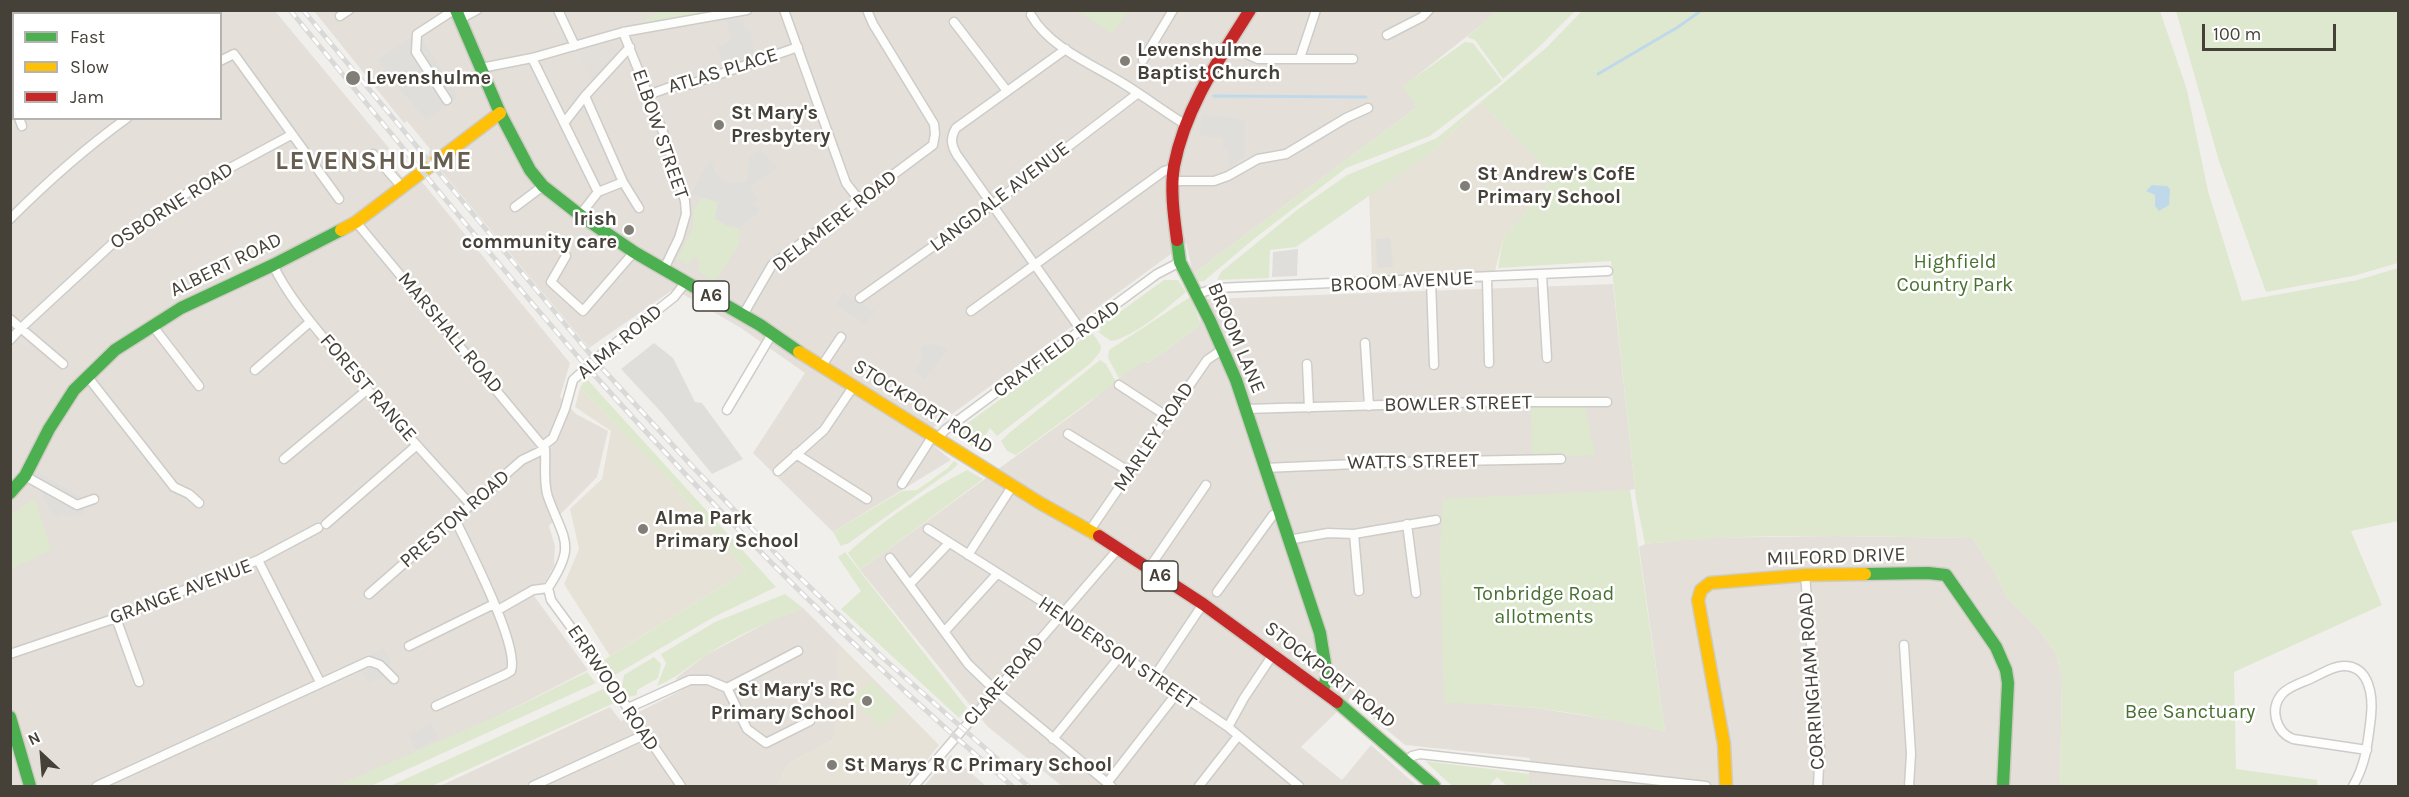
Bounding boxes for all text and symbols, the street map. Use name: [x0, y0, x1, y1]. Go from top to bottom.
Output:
legend: [12, 12, 222, 120]
scale bar: [2205, 12, 2338, 50]
text: 100 m: [2213, 23, 2261, 45]
text: Fast: [70, 26, 105, 48]
place label: Levenshulme Baptist Church: [1137, 38, 1280, 85]
street label: ATLAS PLACE: [665, 43, 781, 99]
marker: Levenshulme Baptist Church: [1118, 54, 1132, 68]
text: Slow: [70, 56, 109, 78]
place label: Levenshulme: [366, 66, 491, 90]
street label: ELBOW STREET: [627, 66, 693, 202]
marker: Levenshulme: [344, 69, 362, 87]
text: Jam: [70, 86, 104, 108]
place label: St Mary's Presbytery: [731, 101, 830, 148]
marker: St Mary's Presbytery: [712, 118, 726, 132]
street label: LANGDALE AVENUE: [925, 137, 1075, 257]
district label: LEVENSHULME: [275, 146, 473, 178]
street label: OSBORNE ROAD: [106, 157, 238, 255]
place label: St Andrew's CofE Primary School: [1477, 162, 1636, 209]
street label: DELAMERE ROAD: [768, 165, 902, 277]
marker: St Andrew's CofE Primary School: [1458, 179, 1472, 193]
place label: Irish community care: [462, 207, 617, 254]
marker: Irish community care: [622, 223, 636, 237]
street label: ALBERT ROAD: [166, 228, 286, 302]
park label: Highfield Country Park: [1897, 250, 2013, 297]
street label: BROOM AVENUE: [1330, 266, 1474, 298]
street label: MARSHALL ROAD: [392, 267, 508, 399]
street label: BROOM LANE: [1202, 279, 1270, 397]
road number: A6: [693, 281, 729, 311]
street label: CRAYFIELD ROAD: [989, 295, 1125, 403]
street label: ALMA ROAD: [573, 299, 667, 385]
street label: FOREST RANGE: [315, 329, 421, 447]
street label: STOCKPORT ROAD: [849, 354, 997, 460]
street label: MARLEY ROAD: [1109, 378, 1199, 496]
street label: BOWLER STREET: [1384, 391, 1532, 417]
street label: WATTS STREET: [1347, 449, 1479, 475]
street label: PRESTON ROAD: [395, 465, 515, 573]
place label: Alma Park Primary School: [655, 506, 799, 553]
marker: Alma Park Primary School: [636, 522, 650, 536]
street label: MILFORD DRIVE: [1766, 543, 1906, 571]
street label: GRANGE AVENUE: [106, 554, 256, 630]
road number: A6: [1142, 561, 1178, 591]
park label: Tonbridge Road allotments: [1474, 582, 1614, 629]
street label: HENDERSON STREET: [1034, 591, 1200, 715]
street label: CORRINGHAM ROAD: [1794, 591, 1830, 771]
street label: STOCKPORT ROAD: [1259, 616, 1401, 734]
street label: ERRWOOD ROAD: [562, 620, 664, 756]
street label: CLARE ROAD: [958, 631, 1050, 731]
place label: St Mary's RC Primary School: [711, 678, 855, 725]
marker: St Mary's RC Primary School: [860, 694, 874, 708]
park label: Bee Sanctuary: [2125, 700, 2255, 724]
north arrow: [12, 725, 72, 785]
text: N: [25, 727, 43, 749]
place label: St Marys R C Primary School: [844, 753, 1112, 777]
marker: St Marys R C Primary School: [825, 758, 839, 772]

